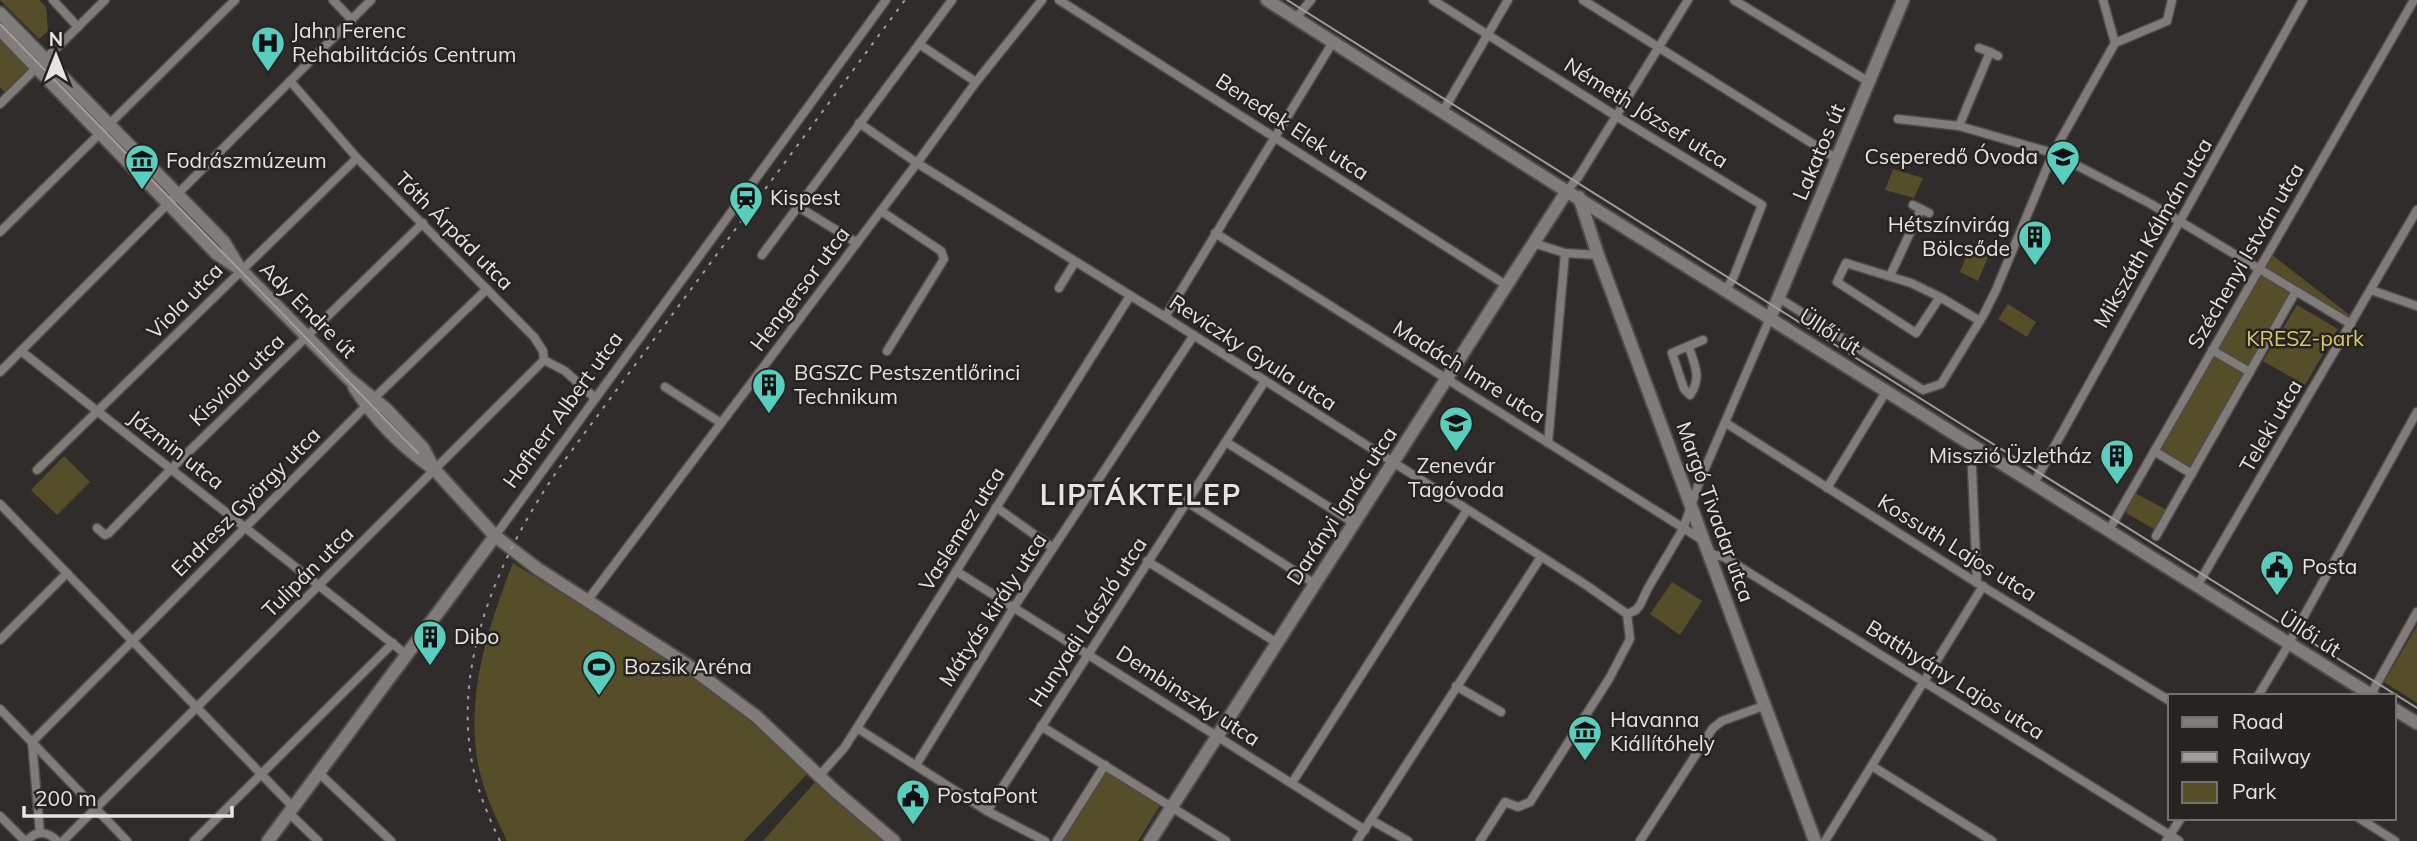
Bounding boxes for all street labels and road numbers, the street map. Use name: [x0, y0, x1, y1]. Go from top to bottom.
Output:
street label: Németh József utca: [1560, 51, 1733, 173]
street label: Benedek Elek utca: [1211, 67, 1374, 185]
street label: Lakatos út: [1786, 100, 1850, 204]
street label: Mikszáth Kálmán utca: [2087, 133, 2217, 332]
street label: Széchenyi István utca: [2181, 158, 2309, 353]
street label: Tóth Árpád utca: [390, 166, 519, 295]
street label: Hengersor utca: [744, 221, 854, 356]
street label: Ady Endre út: [255, 256, 362, 363]
street label: Viola utca: [141, 257, 228, 344]
street label: Reviczky Gyula utca: [1165, 288, 1342, 416]
street label: Üllői út: [1795, 302, 1866, 360]
street label: Madách Imre utca: [1389, 314, 1550, 428]
street label: Hofherr Albert utca: [497, 326, 628, 493]
street label: Kisviola utca: [183, 328, 289, 431]
street label: Teleki utca: [2233, 375, 2307, 476]
street label: Jázmin utca: [124, 404, 229, 495]
street label: Margó Tivadar utca: [1671, 418, 1761, 605]
street label: Endresz György utca: [165, 421, 325, 581]
street label: Darányi Ignác utca: [1280, 421, 1402, 589]
street label: Vaslemez utca: [913, 462, 1010, 595]
street label: Kossuth Lajos utca: [1873, 488, 2042, 606]
street label: Tulipán utca: [256, 520, 358, 622]
street label: Mátyás király utca: [933, 528, 1051, 691]
street label: Hunyadi László utca: [1023, 532, 1152, 711]
street label: Üllői út: [2275, 604, 2346, 662]
street label: Batthyány Lajos utca: [1862, 614, 2049, 745]
street label: Dembinszky utca: [1112, 639, 1265, 751]

